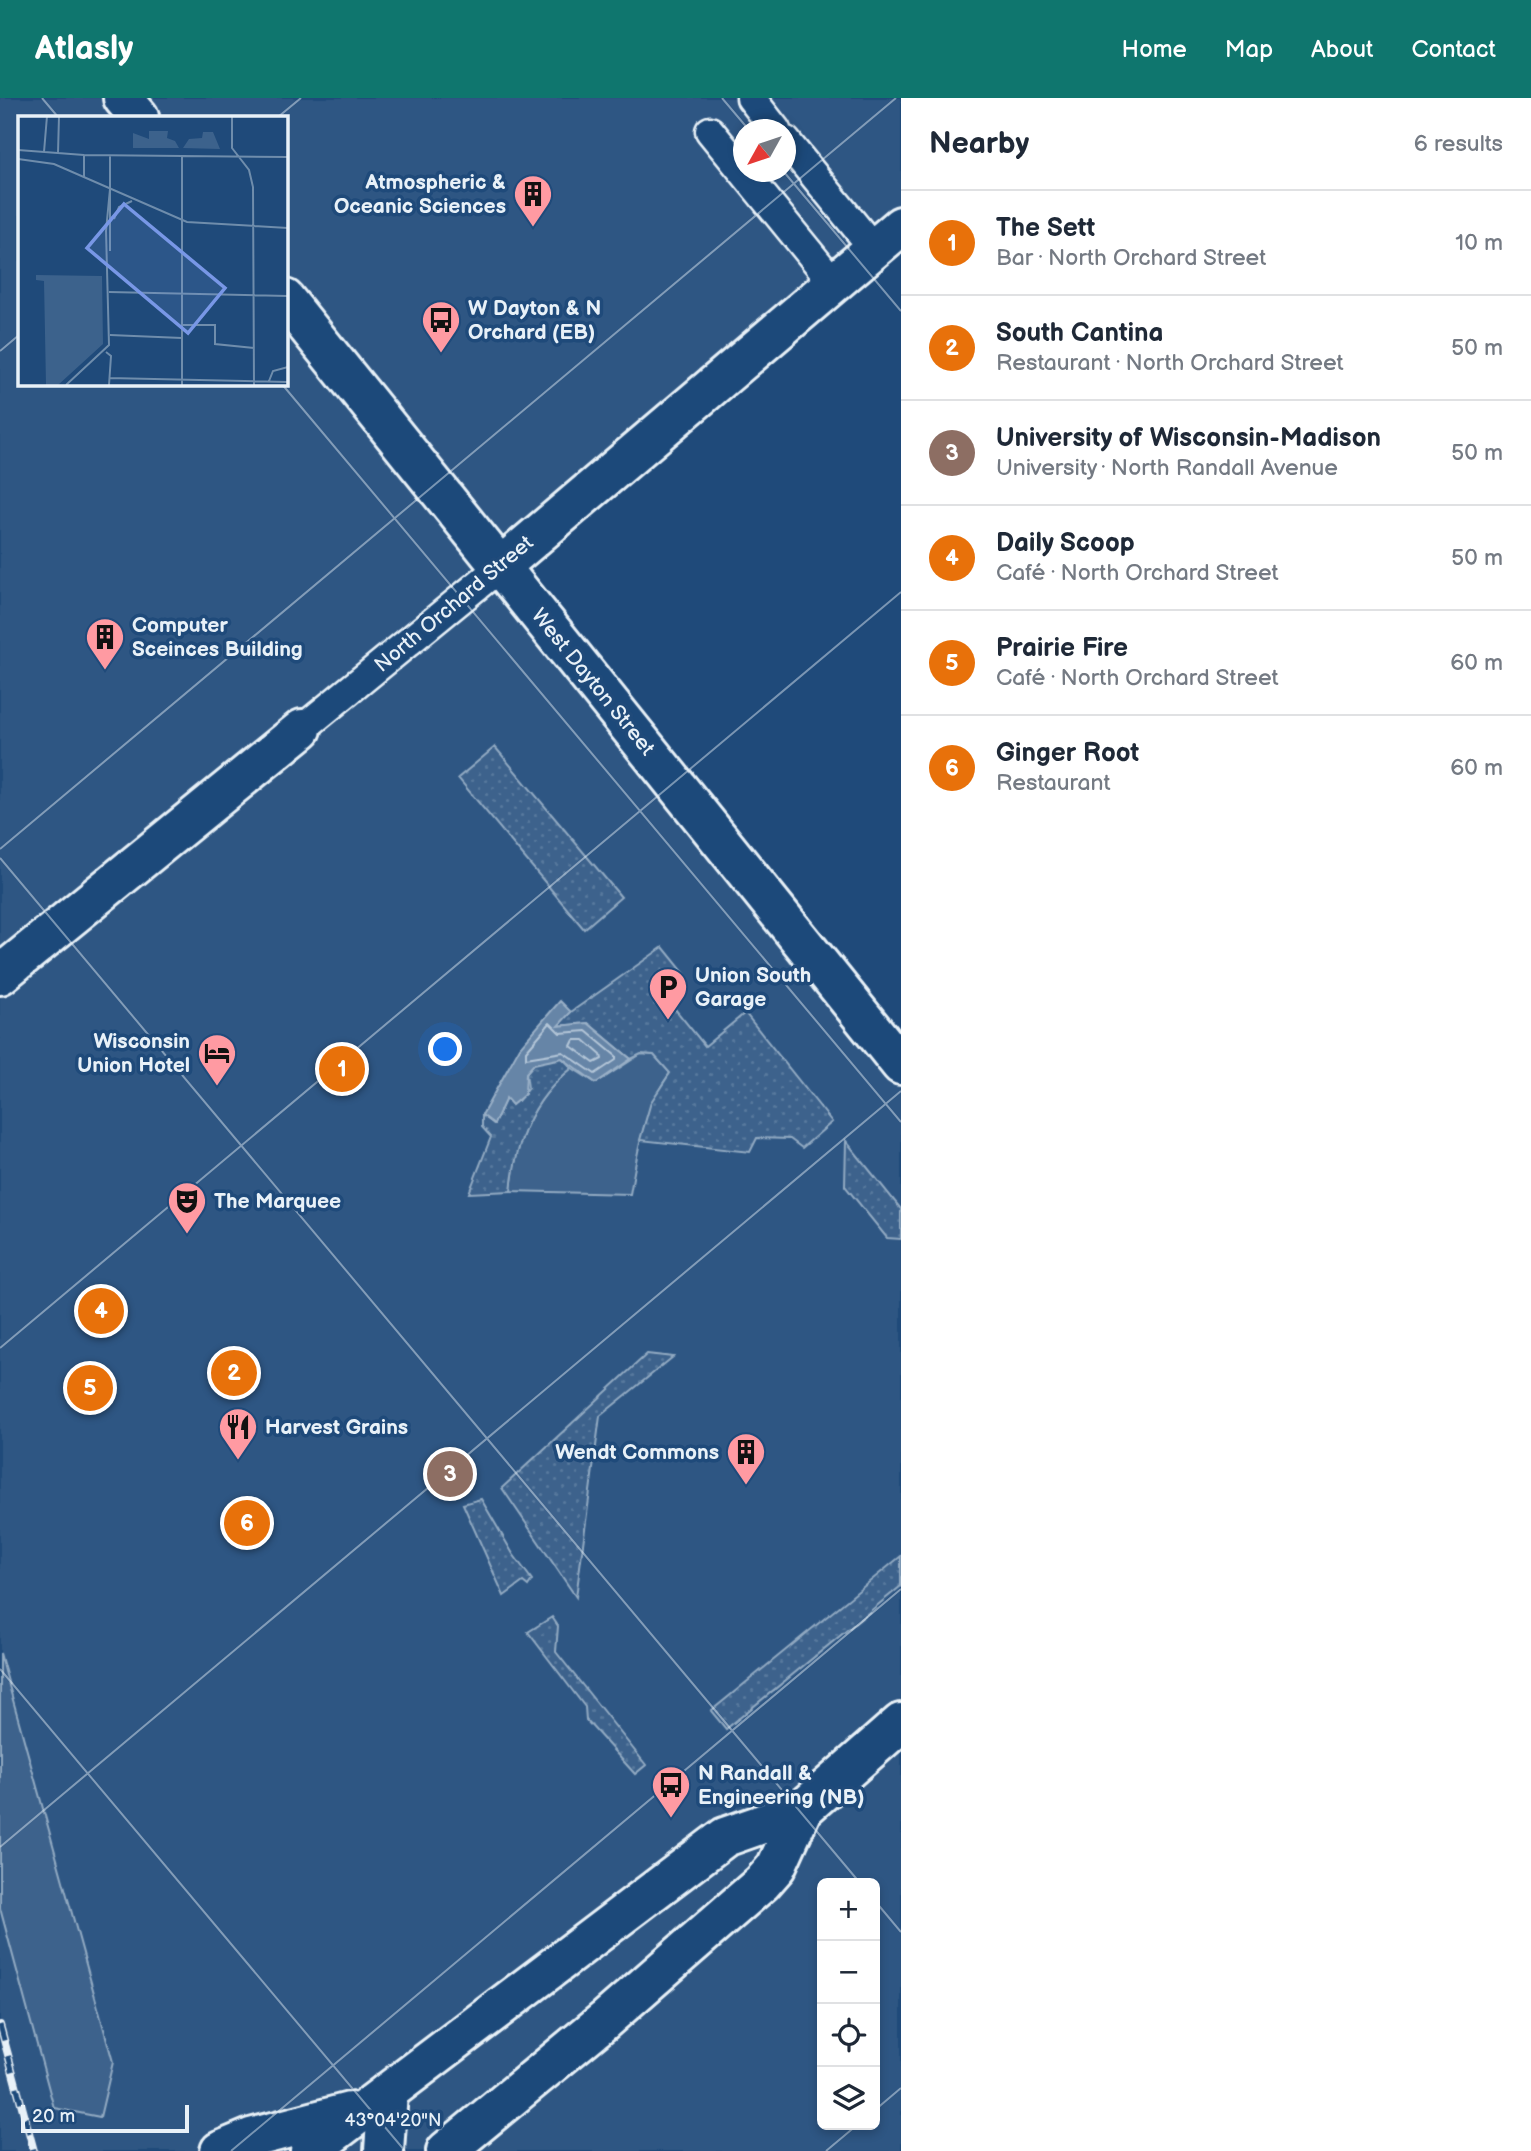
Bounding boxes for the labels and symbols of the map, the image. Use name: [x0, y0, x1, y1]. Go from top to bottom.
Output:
inset map: [18, 116, 287, 385]
north arrow: [733, 119, 796, 182]
place label: Atmospheric & Oceanic Sciences: [334, 170, 506, 219]
building icon: Atmospheric & Oceanic Sciences: [512, 173, 554, 228]
place label: W Dayton & N Orchard (EB): [468, 296, 601, 345]
bus stop icon: W Dayton & N Orchard (EB): [420, 299, 462, 354]
street label: North Orchard Street: [370, 530, 539, 678]
street label: West Dayton Street: [526, 603, 660, 761]
place label: Computer Sceinces Building: [132, 613, 303, 662]
building icon: Computer Sceinces Building: [84, 616, 126, 671]
place label: Union South Garage: [695, 963, 811, 1012]
parking icon: Union South Garage: [647, 966, 689, 1021]
place label: Wisconsin Union Hotel: [77, 1029, 190, 1078]
hotel icon: Wisconsin Union Hotel: [196, 1032, 238, 1087]
your location: [428, 1032, 462, 1066]
pin: 1: [319, 1043, 365, 1095]
theatre icon: The Marquee: [166, 1180, 208, 1235]
place label: The Marquee: [214, 1189, 341, 1214]
pin: 4: [78, 1285, 124, 1337]
pin: 2: [211, 1347, 257, 1399]
pin: 5: [67, 1362, 113, 1414]
restaurant icon: Harvest Grains: [217, 1406, 259, 1461]
place label: Harvest Grains: [265, 1415, 408, 1440]
building icon: Wendt Commons: [725, 1431, 767, 1486]
place label: Wendt Commons: [555, 1440, 719, 1465]
pin: 3: [427, 1448, 473, 1500]
pin: 6: [224, 1497, 270, 1549]
place label: N Randall & Engineering (NB): [698, 1761, 865, 1810]
bus stop icon: N Randall & Engineering (NB): [650, 1764, 692, 1819]
scale bar: [21, 2102, 189, 2134]
text: 43°04'20"N: [344, 2110, 442, 2131]

